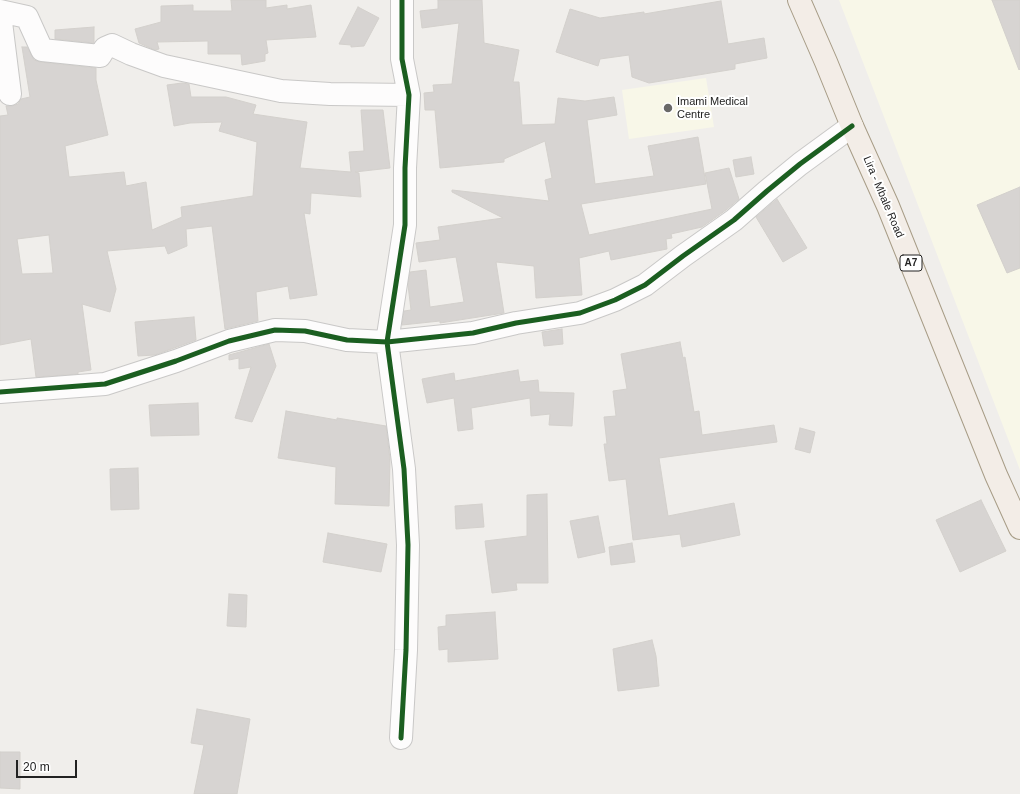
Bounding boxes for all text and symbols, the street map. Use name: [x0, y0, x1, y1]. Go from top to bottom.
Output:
place label: Imami Medical Centre: [677, 95, 748, 121]
marker: Imami Medical Centre: [662, 102, 674, 114]
street label: Lira - Mbale Road: [860, 154, 906, 240]
road number: A7: [900, 255, 922, 271]
scale bar: [18, 752, 79, 778]
text: 20 m: [23, 760, 50, 774]

